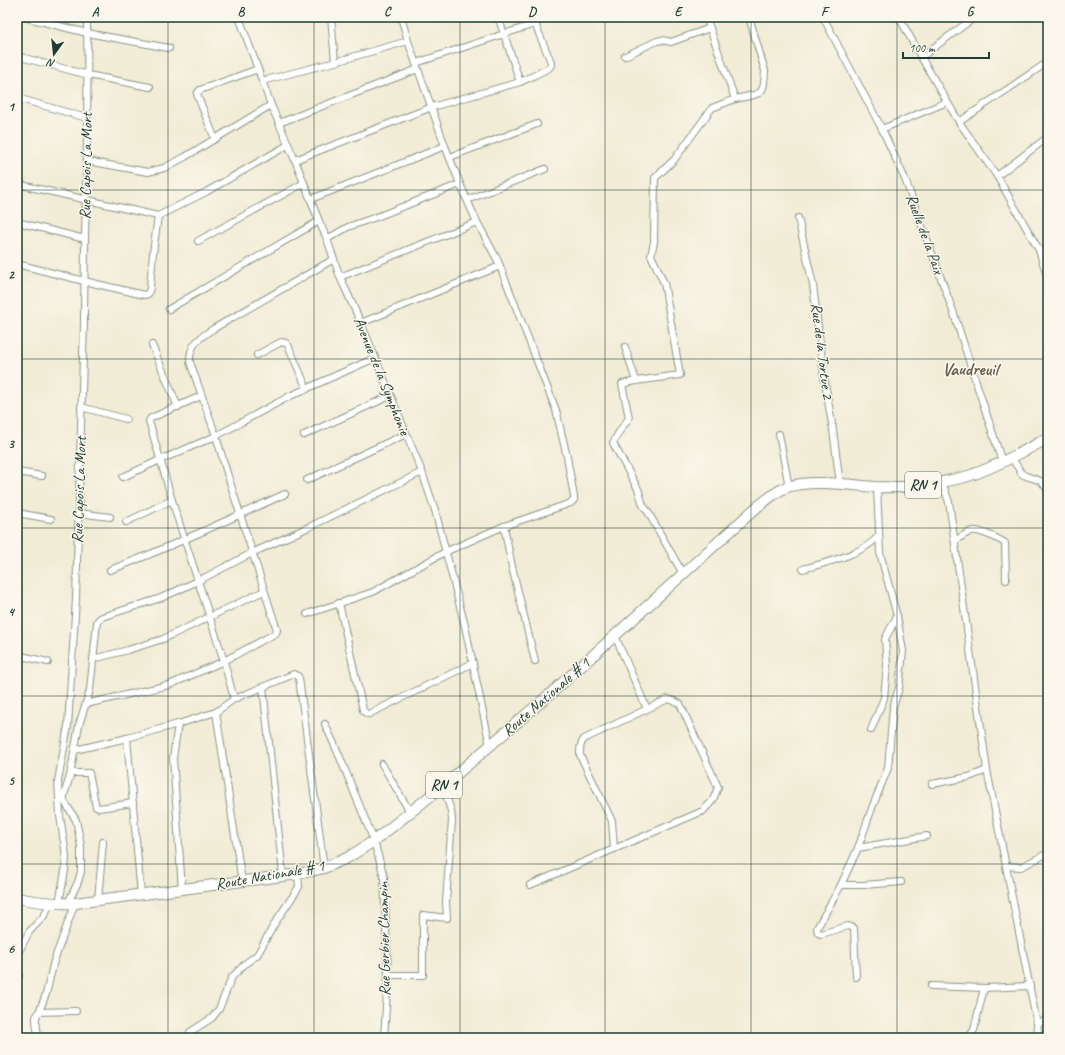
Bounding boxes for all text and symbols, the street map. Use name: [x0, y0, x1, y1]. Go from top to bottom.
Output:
text: A: [92, 4, 100, 20]
text: B: [238, 4, 246, 20]
text: C: [384, 4, 392, 20]
text: D: [528, 4, 537, 20]
text: E: [675, 4, 684, 20]
text: F: [821, 4, 830, 20]
text: G: [967, 4, 975, 20]
north arrow: [34, 34, 74, 74]
scale bar: [903, 34, 989, 60]
text: 100 m: [909, 40, 936, 56]
text: N: [44, 55, 57, 71]
text: 1: [8, 99, 16, 115]
street label: Rue Capois La Mort: [75, 111, 97, 220]
street label: Ruelle de la Paix: [901, 191, 949, 278]
text: 2: [8, 267, 15, 283]
street label: Rue de la Tortue 2: [806, 302, 838, 402]
street label: Avenue de la Symphonie: [349, 314, 415, 440]
district label: Vaudreuil: [942, 358, 1002, 380]
street label: Rue Capois La Mort: [67, 435, 91, 544]
text: 3: [8, 436, 15, 452]
road number: RN 1: [905, 472, 941, 498]
text: 4: [8, 604, 16, 620]
street label: Route Nationale # 1: [498, 653, 595, 741]
road number: RN 1: [426, 772, 462, 798]
text: 5: [8, 773, 15, 789]
street label: Route Nationale # 1: [214, 855, 327, 894]
street label: Rue Gerbier Champin: [373, 881, 395, 996]
text: 6: [8, 941, 15, 957]

